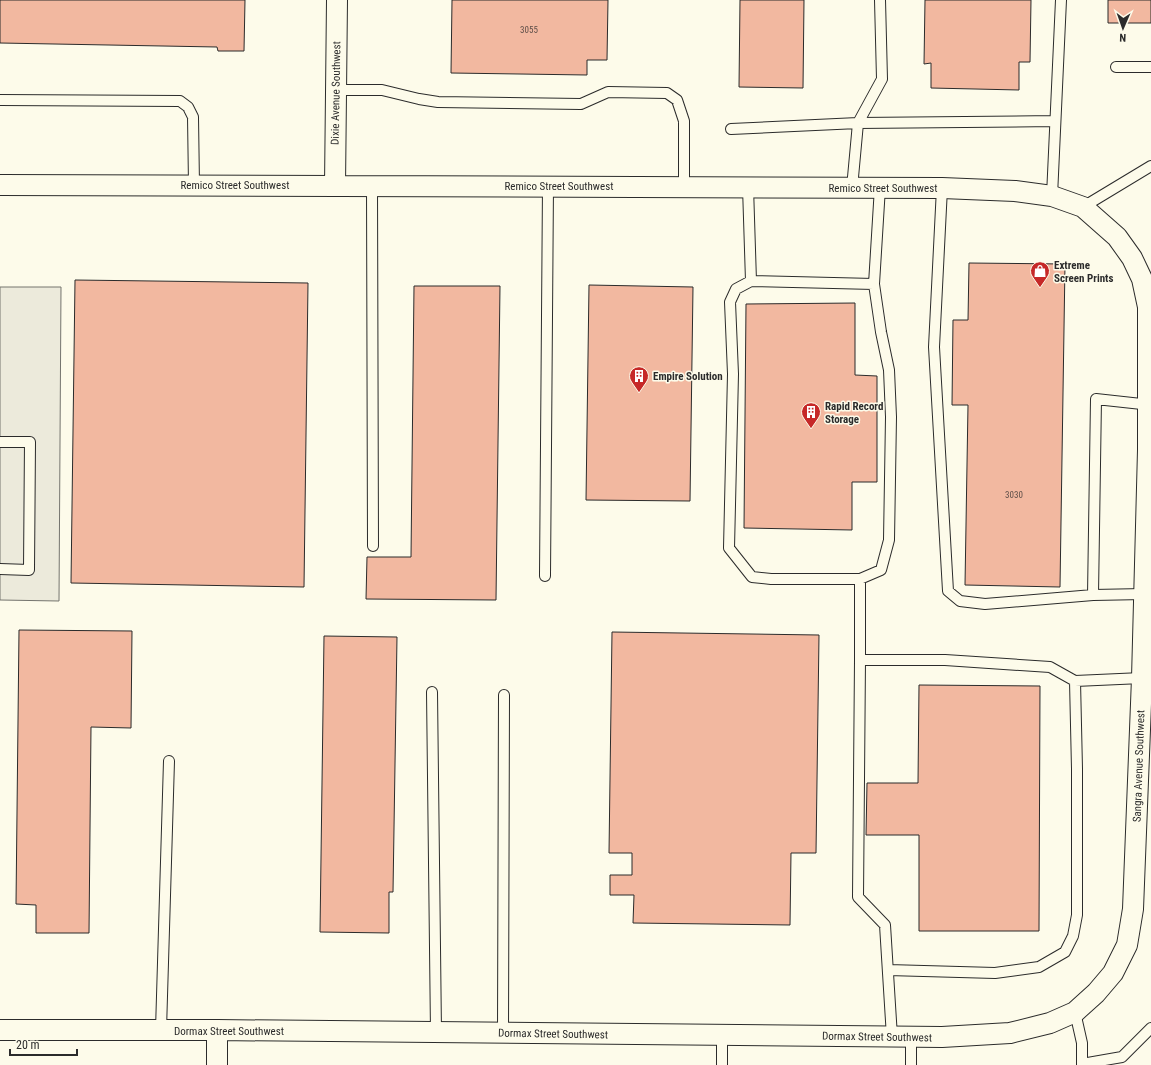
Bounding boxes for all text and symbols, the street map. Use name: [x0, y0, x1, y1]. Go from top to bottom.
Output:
north arrow: [1103, 8, 1143, 48]
house number: 3055: [520, 25, 538, 35]
text: N: [1119, 31, 1126, 44]
street label: Dixie Avenue Southwest: [329, 41, 343, 145]
street label: Remico Street Southwest: [181, 179, 289, 192]
street label: Remico Street Southwest: [505, 180, 613, 193]
street label: Remico Street Southwest: [829, 182, 937, 195]
place label: Extreme Screen Prints: [1054, 259, 1113, 285]
shop icon: Extreme Screen Prints: [1029, 260, 1051, 288]
building icon: Empire Solution: [628, 365, 650, 393]
place label: Empire Solution: [653, 370, 723, 383]
place label: Rapid Record Storage: [825, 400, 883, 426]
building icon: Rapid Record Storage: [800, 401, 822, 429]
house number: 3030: [1005, 490, 1023, 500]
street label: Sangra Avenue Southwest: [1131, 710, 1147, 822]
street label: Dormax Street Southwest: [174, 1025, 284, 1038]
street label: Dormax Street Southwest: [498, 1027, 608, 1041]
street label: Dormax Street Southwest: [822, 1030, 932, 1044]
scale bar: [10, 1031, 77, 1057]
text: 20 m: [16, 1038, 40, 1052]

